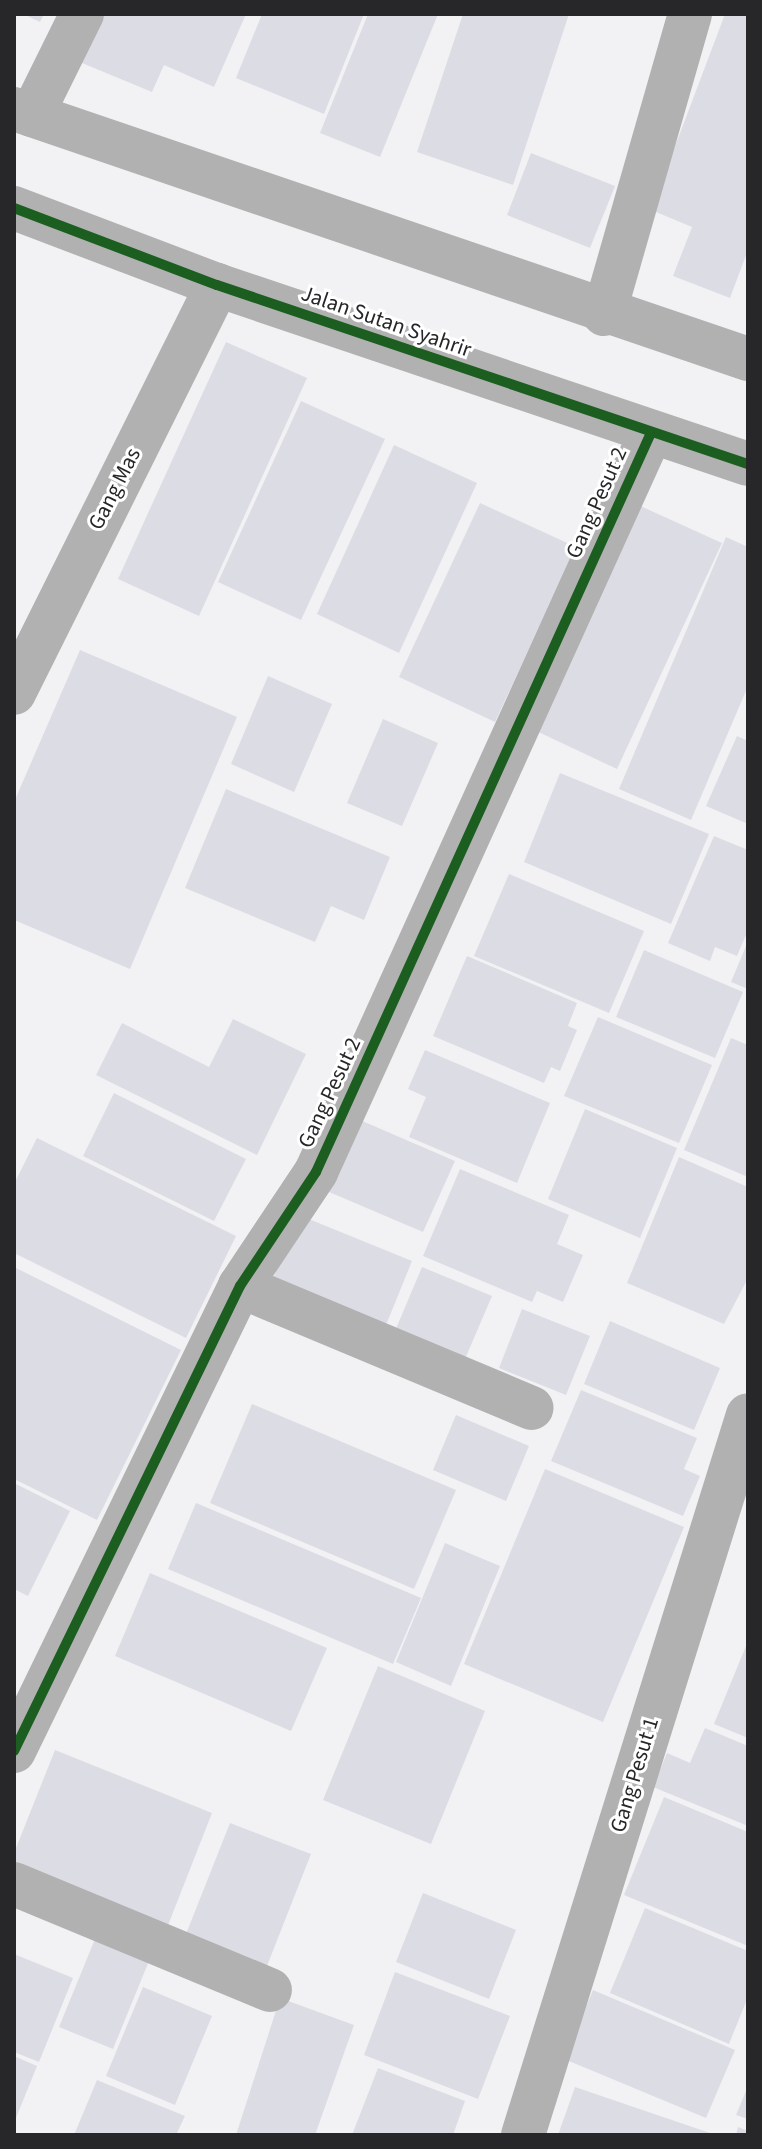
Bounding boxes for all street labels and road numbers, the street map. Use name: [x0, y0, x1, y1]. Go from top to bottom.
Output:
street label: Jalan Sutan Syahrir: [297, 280, 475, 364]
street label: Gang Pesut 2: [561, 443, 633, 563]
street label: Gang Mas: [83, 444, 147, 534]
street label: Gang Pesut 2: [293, 1034, 367, 1152]
street label: Gang Pesut 1: [605, 1714, 665, 1836]

